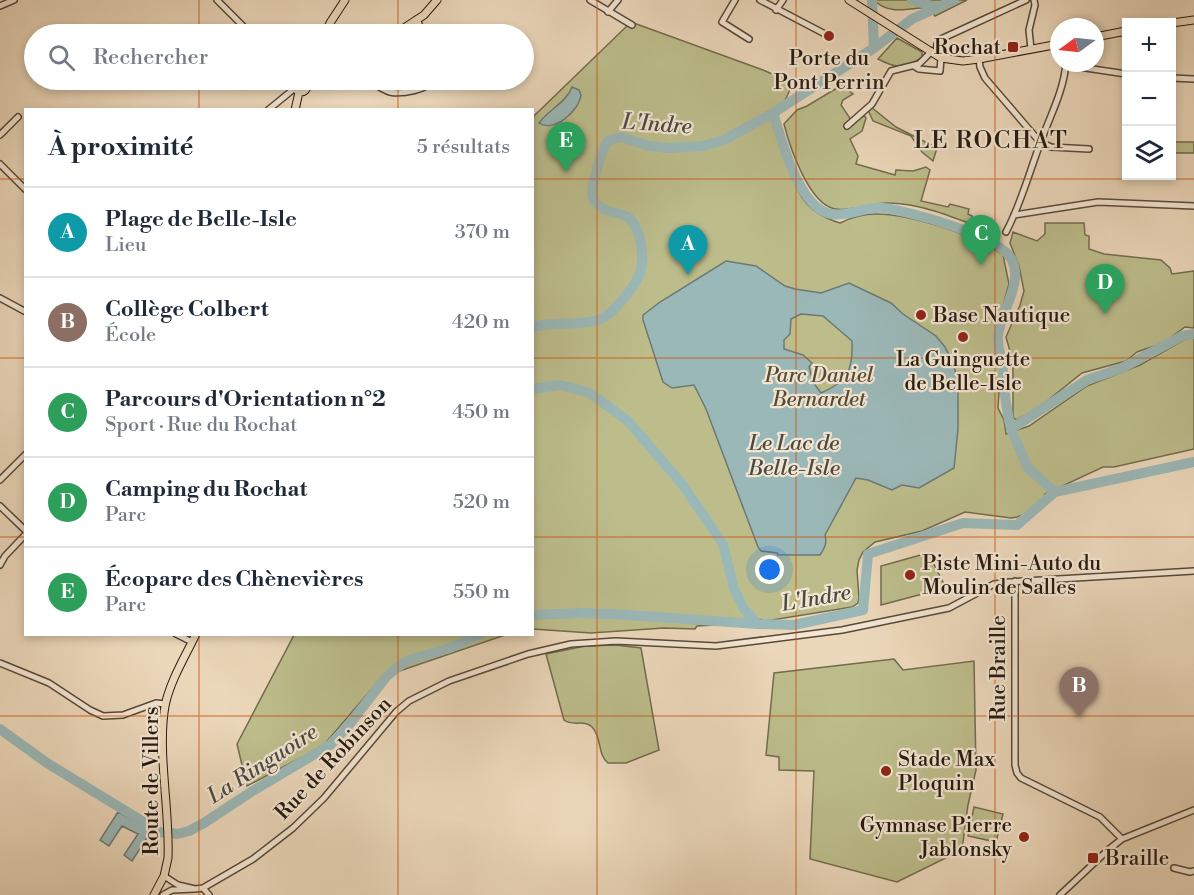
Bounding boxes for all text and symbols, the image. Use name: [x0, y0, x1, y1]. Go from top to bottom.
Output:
north arrow: [1050, 18, 1104, 72]
map controls: [1122, 18, 1176, 180]
button: +: [1122, 18, 1176, 72]
search box: [24, 24, 534, 90]
marker: Porte du Pont Perrin: [822, 29, 836, 43]
place label: Rochat: [934, 35, 1002, 61]
marker: Rochat: [1006, 40, 1020, 54]
icon: search: [45, 41, 78, 74]
text: Rechercher: [93, 44, 208, 71]
place label: Porte du Pont Perrin: [773, 46, 885, 96]
button: −: [1122, 72, 1176, 126]
water label: L'Indre: [620, 109, 693, 140]
pin: E: [546, 122, 586, 172]
district label: LE ROCHAT: [914, 126, 1068, 156]
button: layers: [1122, 126, 1176, 180]
text: À proximité: [48, 131, 193, 163]
text: 5 résultats: [417, 135, 510, 160]
text: Plage de Belle-Isle: [105, 206, 297, 233]
pin: C: [962, 216, 1000, 265]
text: A: [60, 220, 75, 245]
text: 370 m: [455, 220, 510, 245]
pin: A: [668, 226, 708, 275]
text: Lieu: [105, 233, 146, 258]
pin: D: [1086, 264, 1124, 314]
text: Collège Colbert: [105, 296, 269, 323]
place label: Base Nautique: [932, 303, 1070, 329]
marker: Base Nautique: [914, 308, 928, 322]
text: B: [60, 310, 75, 335]
text: 420 m: [452, 310, 510, 335]
text: École: [105, 323, 156, 348]
marker: La Guinguette de Belle-Isle: [956, 330, 970, 344]
place label: La Guinguette de Belle-Isle: [896, 347, 1030, 397]
park label: Parc Daniel Bernardet: [764, 363, 874, 413]
text: Parcours d'Orientation n°2: [105, 386, 386, 413]
text: C: [60, 400, 75, 425]
text: 450 m: [452, 400, 510, 425]
text: Sport · Rue du Rochat: [105, 413, 297, 438]
water label: Le Lac de Belle-Isle: [747, 430, 840, 482]
text: Camping du Rochat: [105, 476, 307, 503]
text: D: [60, 490, 75, 515]
text: 520 m: [453, 490, 510, 515]
text: Parc: [105, 503, 146, 528]
place label: Piste Mini-Auto du Moulin de Salles: [922, 551, 1101, 601]
your location: [755, 555, 784, 584]
text: Écoparc des Chènevières: [105, 566, 363, 593]
marker: Piste Mini-Auto du Moulin de Salles: [903, 568, 917, 582]
water label: L'Indre: [779, 579, 853, 618]
text: E: [61, 580, 74, 605]
text: 550 m: [453, 580, 510, 605]
text: Parc: [105, 593, 146, 618]
street label: Rue Braille: [986, 615, 1012, 721]
pin: B: [1060, 668, 1098, 717]
street label: Rue de Robinson: [270, 691, 398, 826]
street label: Route de Villers: [139, 706, 165, 856]
water label: La Ringuoire: [202, 719, 323, 810]
place label: Stade Max Ploquin: [898, 747, 995, 797]
marker: Stade Max Ploquin: [879, 764, 893, 778]
place label: Gymnase Pierre Jablonsky: [860, 813, 1013, 863]
marker: Gymnase Pierre Jablonsky: [1017, 830, 1031, 844]
place label: Braille: [1104, 846, 1169, 872]
marker: Braille: [1086, 851, 1100, 865]

